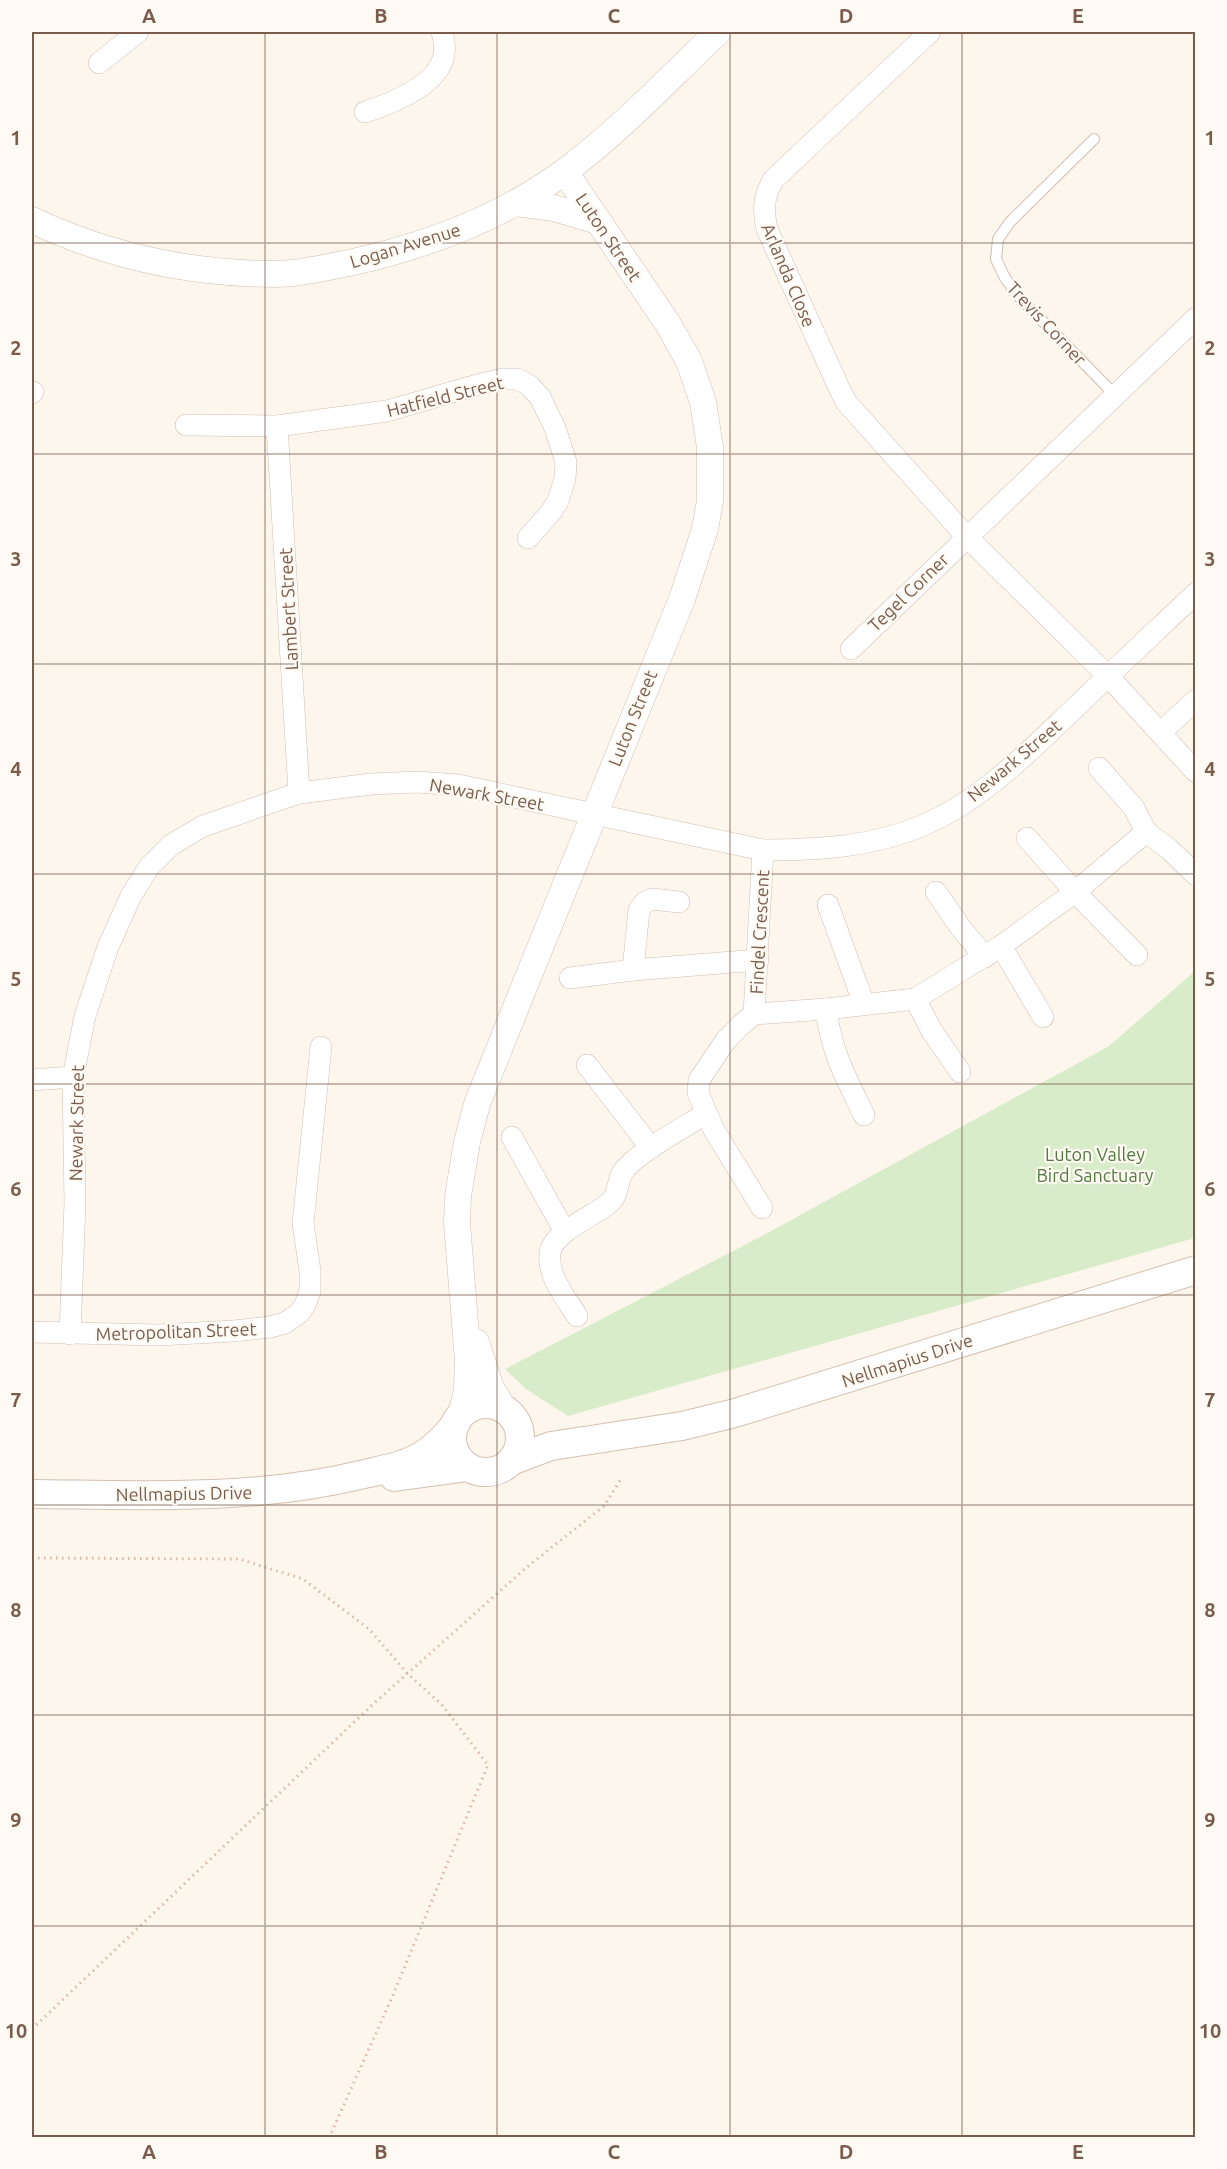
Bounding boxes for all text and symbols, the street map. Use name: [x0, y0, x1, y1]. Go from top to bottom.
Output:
text: A: [142, 4, 156, 27]
text: B: [374, 4, 388, 27]
text: C: [608, 4, 621, 27]
text: D: [839, 4, 853, 27]
text: E: [1072, 4, 1084, 27]
text: 1: [10, 126, 22, 149]
text: 1: [1204, 126, 1216, 149]
street label: Luton Street: [572, 189, 646, 285]
street label: Logan Avenue: [347, 219, 463, 271]
street label: Arlanda Close: [758, 220, 820, 330]
street label: Trevis Corner: [1003, 277, 1091, 369]
text: 2: [10, 336, 22, 359]
text: 2: [1204, 336, 1216, 359]
street label: Hatfield Street: [385, 372, 505, 420]
text: 3: [10, 547, 22, 570]
street label: Lambert Street: [275, 547, 301, 671]
text: 3: [1204, 547, 1216, 570]
street label: Tegel Corner: [864, 549, 952, 635]
street label: Luton Street: [604, 667, 660, 769]
street label: Newark Street: [963, 715, 1065, 805]
text: 4: [10, 757, 22, 780]
text: 4: [1204, 757, 1216, 780]
street label: Newark Street: [428, 774, 546, 814]
street label: Findel Crescent: [746, 869, 772, 995]
text: 5: [10, 967, 22, 990]
text: 5: [1204, 967, 1216, 990]
street label: Newark Street: [65, 1065, 87, 1181]
park label: Luton Valley Bird Sanctuary: [1036, 1144, 1154, 1185]
text: 6: [10, 1177, 22, 1200]
text: 6: [1204, 1177, 1216, 1200]
street label: Metropolitan Street: [95, 1318, 257, 1344]
street label: Nellmapius Drive: [839, 1329, 975, 1391]
text: 7: [10, 1388, 22, 1411]
text: 7: [1204, 1388, 1216, 1411]
street label: Nellmapius Drive: [115, 1482, 253, 1504]
text: 8: [10, 1598, 22, 1621]
text: 8: [1204, 1598, 1216, 1621]
text: 9: [10, 1808, 22, 1831]
text: 9: [1204, 1808, 1216, 1831]
text: 10: [5, 2019, 27, 2042]
text: 10: [1199, 2019, 1221, 2042]
text: A: [142, 2140, 156, 2163]
text: B: [374, 2140, 388, 2163]
text: C: [608, 2140, 621, 2163]
text: D: [839, 2140, 853, 2163]
text: E: [1072, 2140, 1084, 2163]

